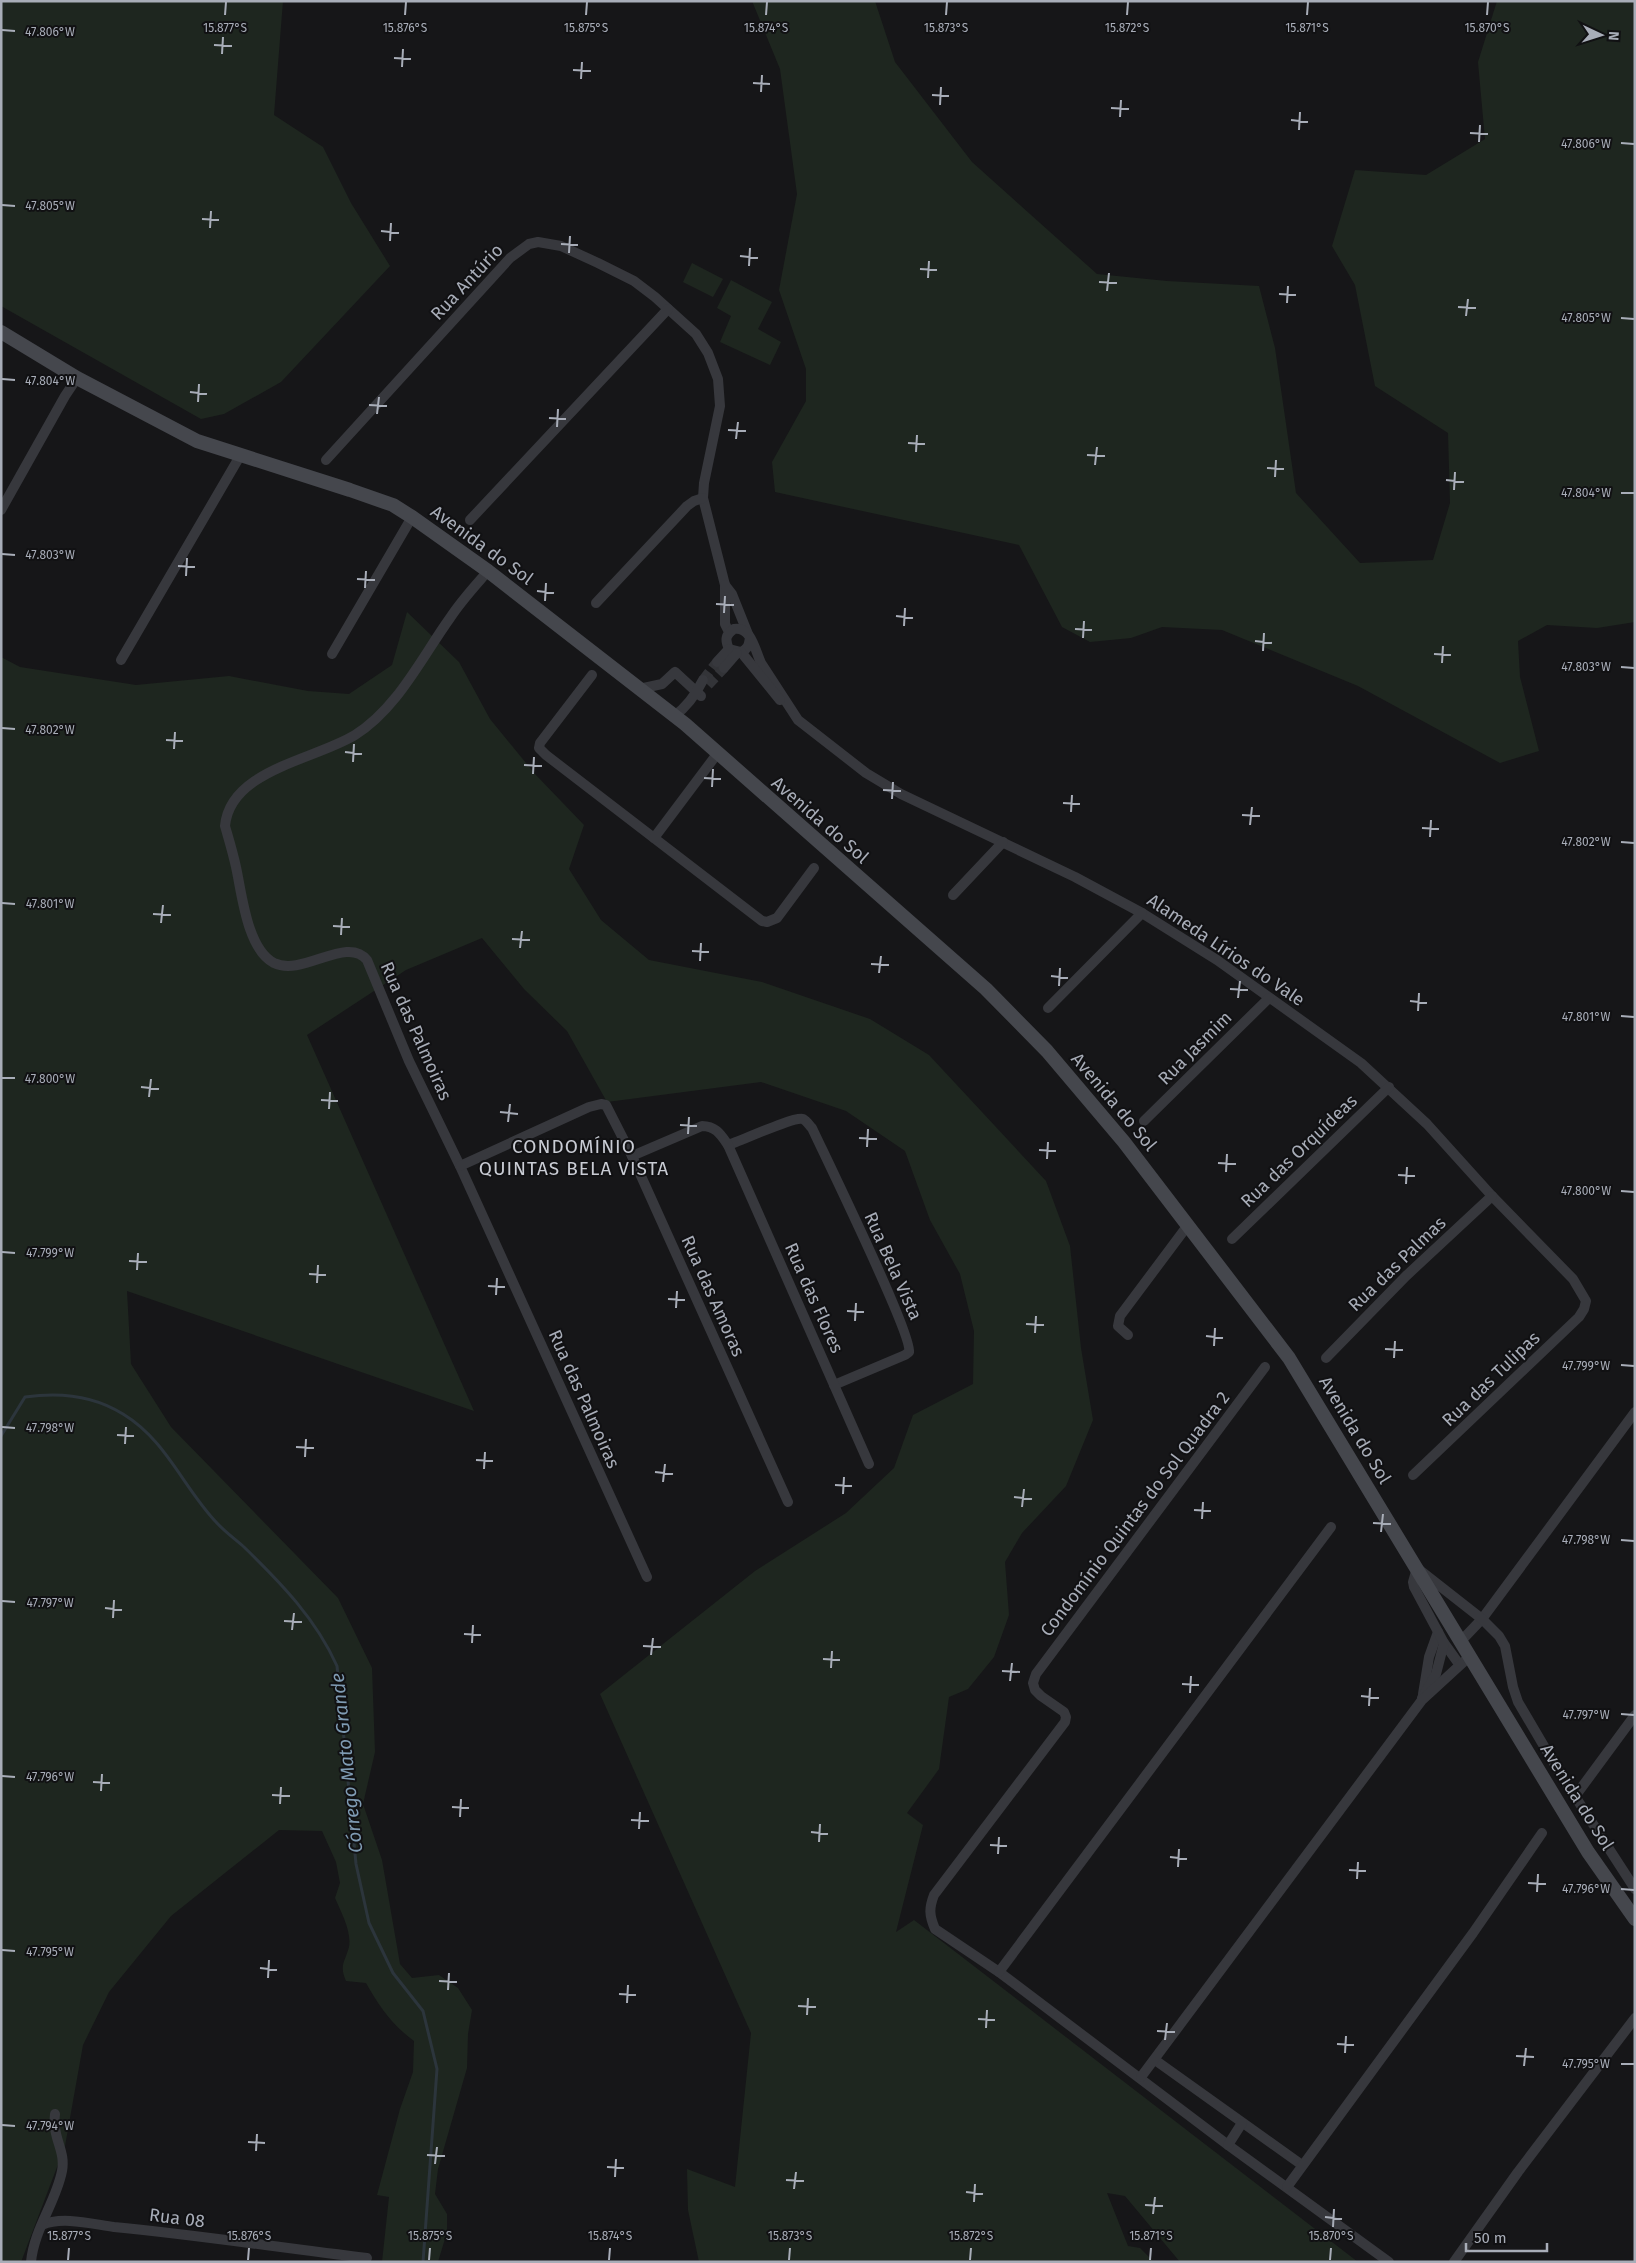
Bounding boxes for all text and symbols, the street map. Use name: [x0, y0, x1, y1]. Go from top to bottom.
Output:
north arrow: [1576, 10, 1626, 60]
text: 15.877°S: [203, 21, 248, 35]
text: 15.876°S: [383, 21, 428, 35]
text: 15.875°S: [564, 21, 609, 35]
text: 15.874°S: [744, 21, 789, 35]
text: 15.873°S: [924, 21, 969, 35]
text: 15.872°S: [1105, 21, 1150, 35]
text: 15.871°S: [1285, 21, 1329, 35]
text: 15.870°S: [1464, 21, 1510, 35]
text: 47.806°W: [25, 25, 75, 39]
text: N: [1605, 31, 1622, 41]
text: 47.806°W: [1561, 137, 1611, 151]
text: 47.805°W: [25, 199, 75, 213]
street label: Rua Antúrio: [426, 239, 508, 325]
text: 47.805°W: [1561, 311, 1611, 325]
text: 47.804°W: [25, 374, 75, 388]
text: 47.804°W: [1561, 486, 1611, 500]
street label: Avenida do Sol: [426, 500, 538, 590]
text: 47.803°W: [25, 548, 75, 562]
text: 47.803°W: [1561, 660, 1611, 674]
text: 47.802°W: [25, 723, 75, 737]
street label: Avenida do Sol: [767, 772, 873, 868]
text: 47.802°W: [1561, 835, 1611, 849]
street label: Alameda Lírios do Vale: [1143, 889, 1309, 1011]
text: 47.801°W: [26, 897, 74, 911]
street label: Rua das Palmoiras: [376, 958, 456, 1104]
street label: Rua Jasmim: [1154, 1007, 1236, 1089]
text: 47.801°W: [1562, 1010, 1610, 1024]
street label: Avenida do Sol: [1067, 1048, 1161, 1156]
text: 47.800°W: [25, 1072, 75, 1086]
street label: Rua das Orquídeas: [1236, 1090, 1362, 1212]
district label: CONDOMÍNIO QUINTAS BELA VISTA: [479, 1135, 669, 1180]
text: 47.800°W: [1561, 1184, 1611, 1198]
street label: Rua Bela Vista: [859, 1208, 927, 1324]
street label: Rua das Palmas: [1344, 1212, 1450, 1316]
street label: Rua das Amoras: [676, 1232, 750, 1360]
street label: Rua das Flores: [780, 1239, 848, 1357]
text: 47.799°W: [26, 1246, 74, 1260]
street label: Rua das Palmoiras: [544, 1326, 624, 1472]
street label: Rua das Tulipas: [1438, 1327, 1544, 1431]
text: 47.799°W: [1562, 1359, 1610, 1373]
street label: Avenida do Sol: [1314, 1372, 1396, 1488]
street label: Condomínio Quintas do Sol Quadra 2: [1036, 1387, 1234, 1641]
text: 47.798°W: [26, 1421, 74, 1435]
text: 47.798°W: [1562, 1533, 1610, 1547]
text: 47.797°W: [26, 1596, 74, 1610]
water label: Córrego Mato Grande: [326, 1672, 367, 1854]
text: 47.797°W: [1562, 1708, 1610, 1722]
street label: Avenida do Sol: [1535, 1740, 1619, 1854]
text: 47.796°W: [26, 1770, 74, 1784]
text: 47.796°W: [1562, 1882, 1610, 1896]
text: 47.795°W: [26, 1945, 74, 1959]
text: 47.795°W: [1562, 2057, 1610, 2071]
text: 47.794°W: [26, 2119, 74, 2133]
street label: Rua 08: [148, 2204, 206, 2232]
scale bar: [1466, 2220, 1547, 2252]
text: 15.877°S: [47, 2229, 92, 2243]
text: 15.876°S: [227, 2229, 272, 2243]
text: 15.875°S: [408, 2229, 453, 2243]
text: 15.874°S: [588, 2229, 633, 2243]
text: 15.873°S: [768, 2229, 813, 2243]
text: 15.872°S: [949, 2229, 994, 2243]
text: 15.871°S: [1129, 2229, 1173, 2243]
text: 15.870°S: [1308, 2229, 1354, 2243]
text: 50 m: [1474, 2229, 1507, 2247]

